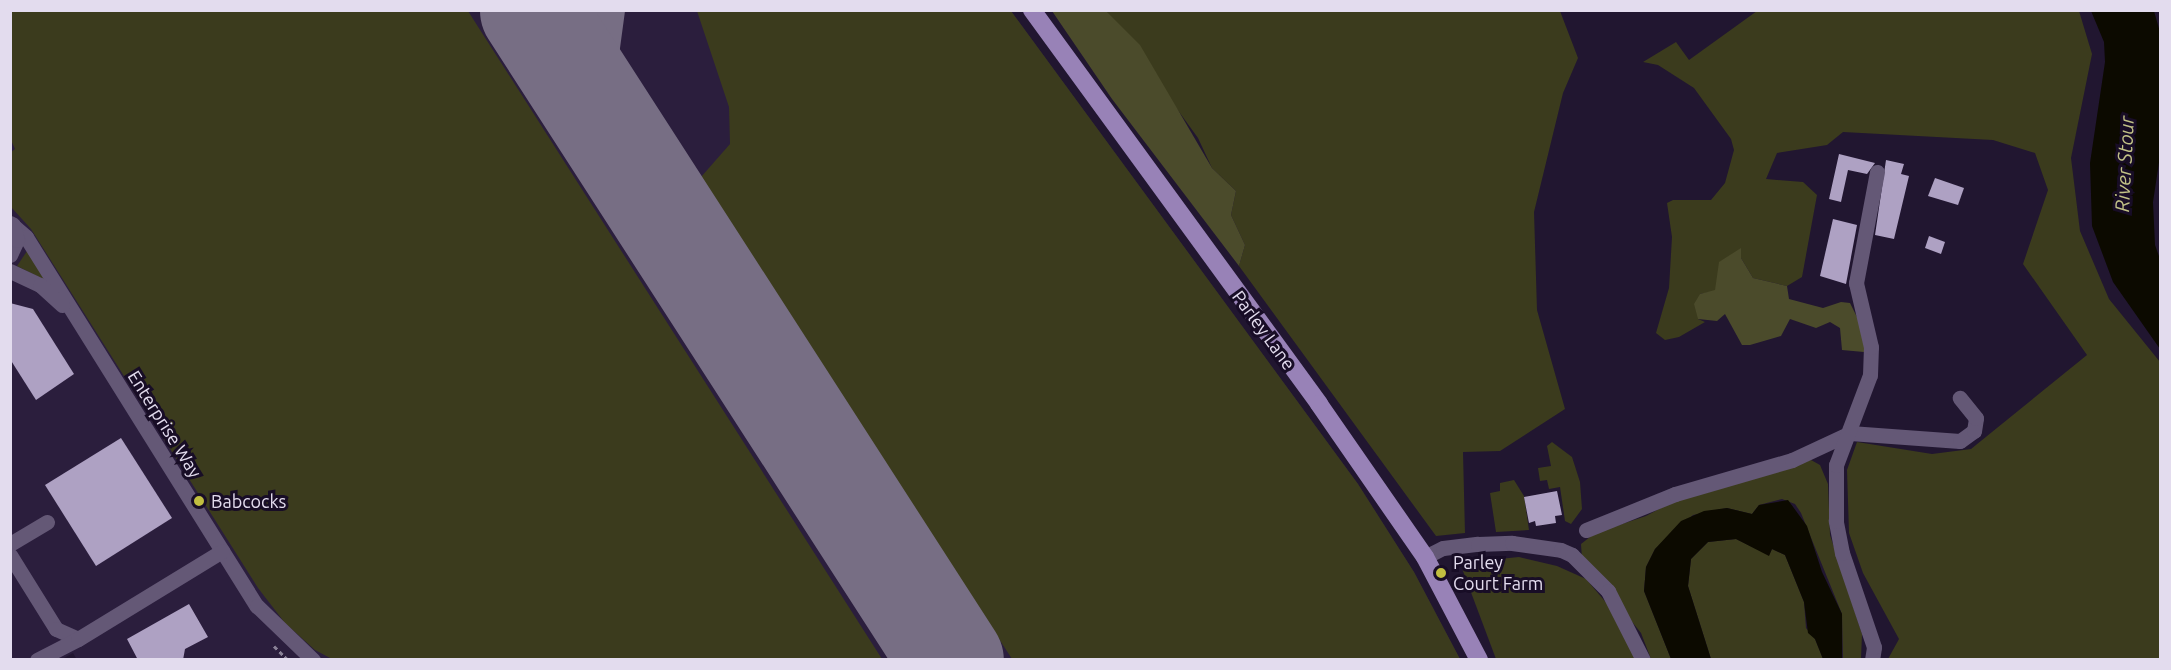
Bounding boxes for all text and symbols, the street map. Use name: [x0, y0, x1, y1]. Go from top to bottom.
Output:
water label: River Stour: [2109, 115, 2139, 213]
street label: Parley Lane: [1228, 286, 1300, 374]
street label: Enterprise Way: [124, 367, 206, 481]
place label: Babcocks: [211, 490, 286, 512]
marker: Babcocks: [192, 494, 206, 508]
place label: Parley Court Farm: [1453, 552, 1543, 594]
marker: Parley Court Farm: [1434, 566, 1448, 580]

